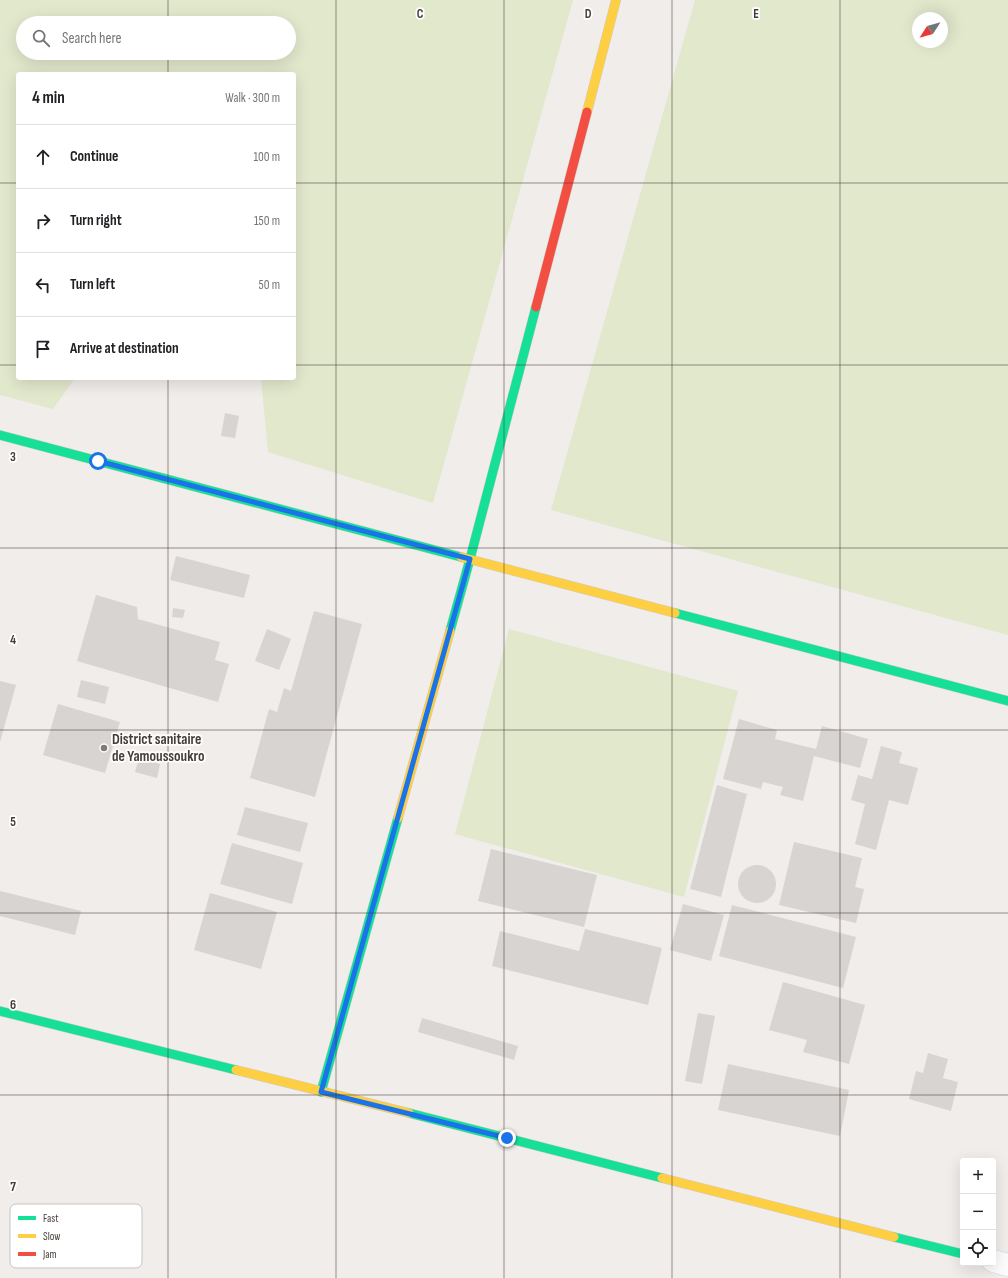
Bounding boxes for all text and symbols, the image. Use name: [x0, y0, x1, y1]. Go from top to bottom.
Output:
text: C: [417, 6, 424, 22]
text: D: [585, 6, 592, 22]
text: E: [753, 6, 759, 22]
north arrow: [912, 12, 948, 48]
search box: [16, 16, 296, 60]
icon: search: [30, 27, 52, 49]
text: Search here: [62, 29, 122, 48]
text: 4 min: [32, 88, 65, 108]
text: Walk · 300 m: [225, 90, 280, 106]
icon: ahead: [32, 146, 54, 168]
text: Continue: [70, 147, 119, 166]
text: 100 m: [253, 149, 280, 165]
icon: right: [32, 210, 54, 232]
text: Turn right: [70, 211, 122, 230]
text: 150 m: [254, 213, 280, 229]
icon: left: [32, 274, 54, 296]
text: Turn left: [70, 275, 115, 294]
text: 50 m: [259, 277, 280, 293]
icon: arrive: [32, 338, 54, 360]
text: Arrive at destination: [70, 339, 179, 358]
text: 3: [10, 449, 16, 465]
route start: [89, 452, 107, 470]
text: 4: [10, 632, 16, 648]
place label: District sanitaire de Yamoussoukro: [112, 730, 204, 766]
marker: District sanitaire de Yamoussoukro: [99, 743, 109, 753]
text: 5: [10, 814, 16, 830]
text: 6: [10, 997, 16, 1013]
route end: [498, 1129, 516, 1147]
map controls: [960, 1158, 996, 1266]
button: +: [960, 1158, 996, 1194]
text: 7: [10, 1179, 16, 1195]
button: −: [960, 1194, 996, 1230]
legend: [10, 1204, 142, 1268]
text: Fast: [43, 1212, 59, 1225]
text: Slow: [43, 1230, 60, 1243]
button: locate: [960, 1230, 996, 1266]
text: Jam: [42, 1248, 57, 1261]

